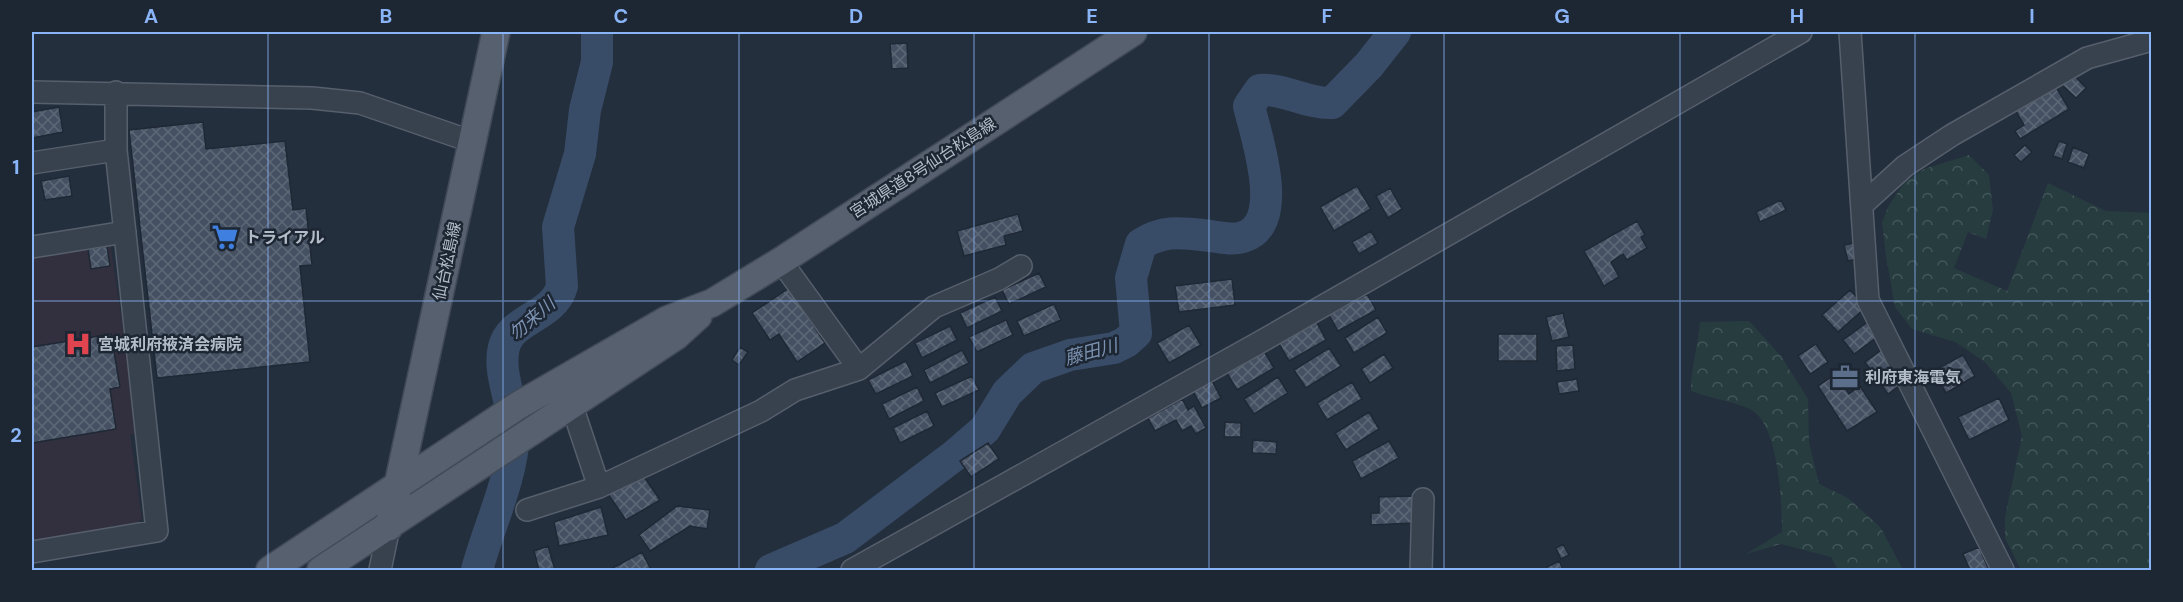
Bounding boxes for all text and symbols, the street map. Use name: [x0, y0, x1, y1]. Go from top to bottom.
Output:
text: A: [144, 3, 158, 29]
text: B: [380, 3, 392, 29]
text: C: [614, 3, 628, 29]
text: D: [849, 3, 863, 29]
text: E: [1086, 3, 1098, 29]
text: F: [1321, 3, 1333, 29]
text: G: [1554, 3, 1570, 29]
text: H: [1790, 3, 1804, 29]
text: I: [2029, 3, 2035, 29]
street label: 宮城県道8号仙台松島線: [846, 113, 1000, 223]
text: 1: [12, 154, 20, 180]
street label: 仙台松島線: [428, 220, 466, 302]
supermarket icon: トライアル: [210, 222, 240, 252]
place label: トライアル: [245, 227, 325, 248]
water label: 勿来川: [504, 291, 562, 346]
hospital icon: 宮城利府掖済会病院: [63, 329, 93, 359]
water label: 藤田川: [1062, 333, 1122, 371]
place label: 宮城利府掖済会病院: [98, 334, 242, 355]
office icon: 利府東海電気: [1830, 362, 1860, 392]
place label: 利府東海電気: [1865, 367, 1961, 388]
text: 2: [10, 422, 22, 448]

